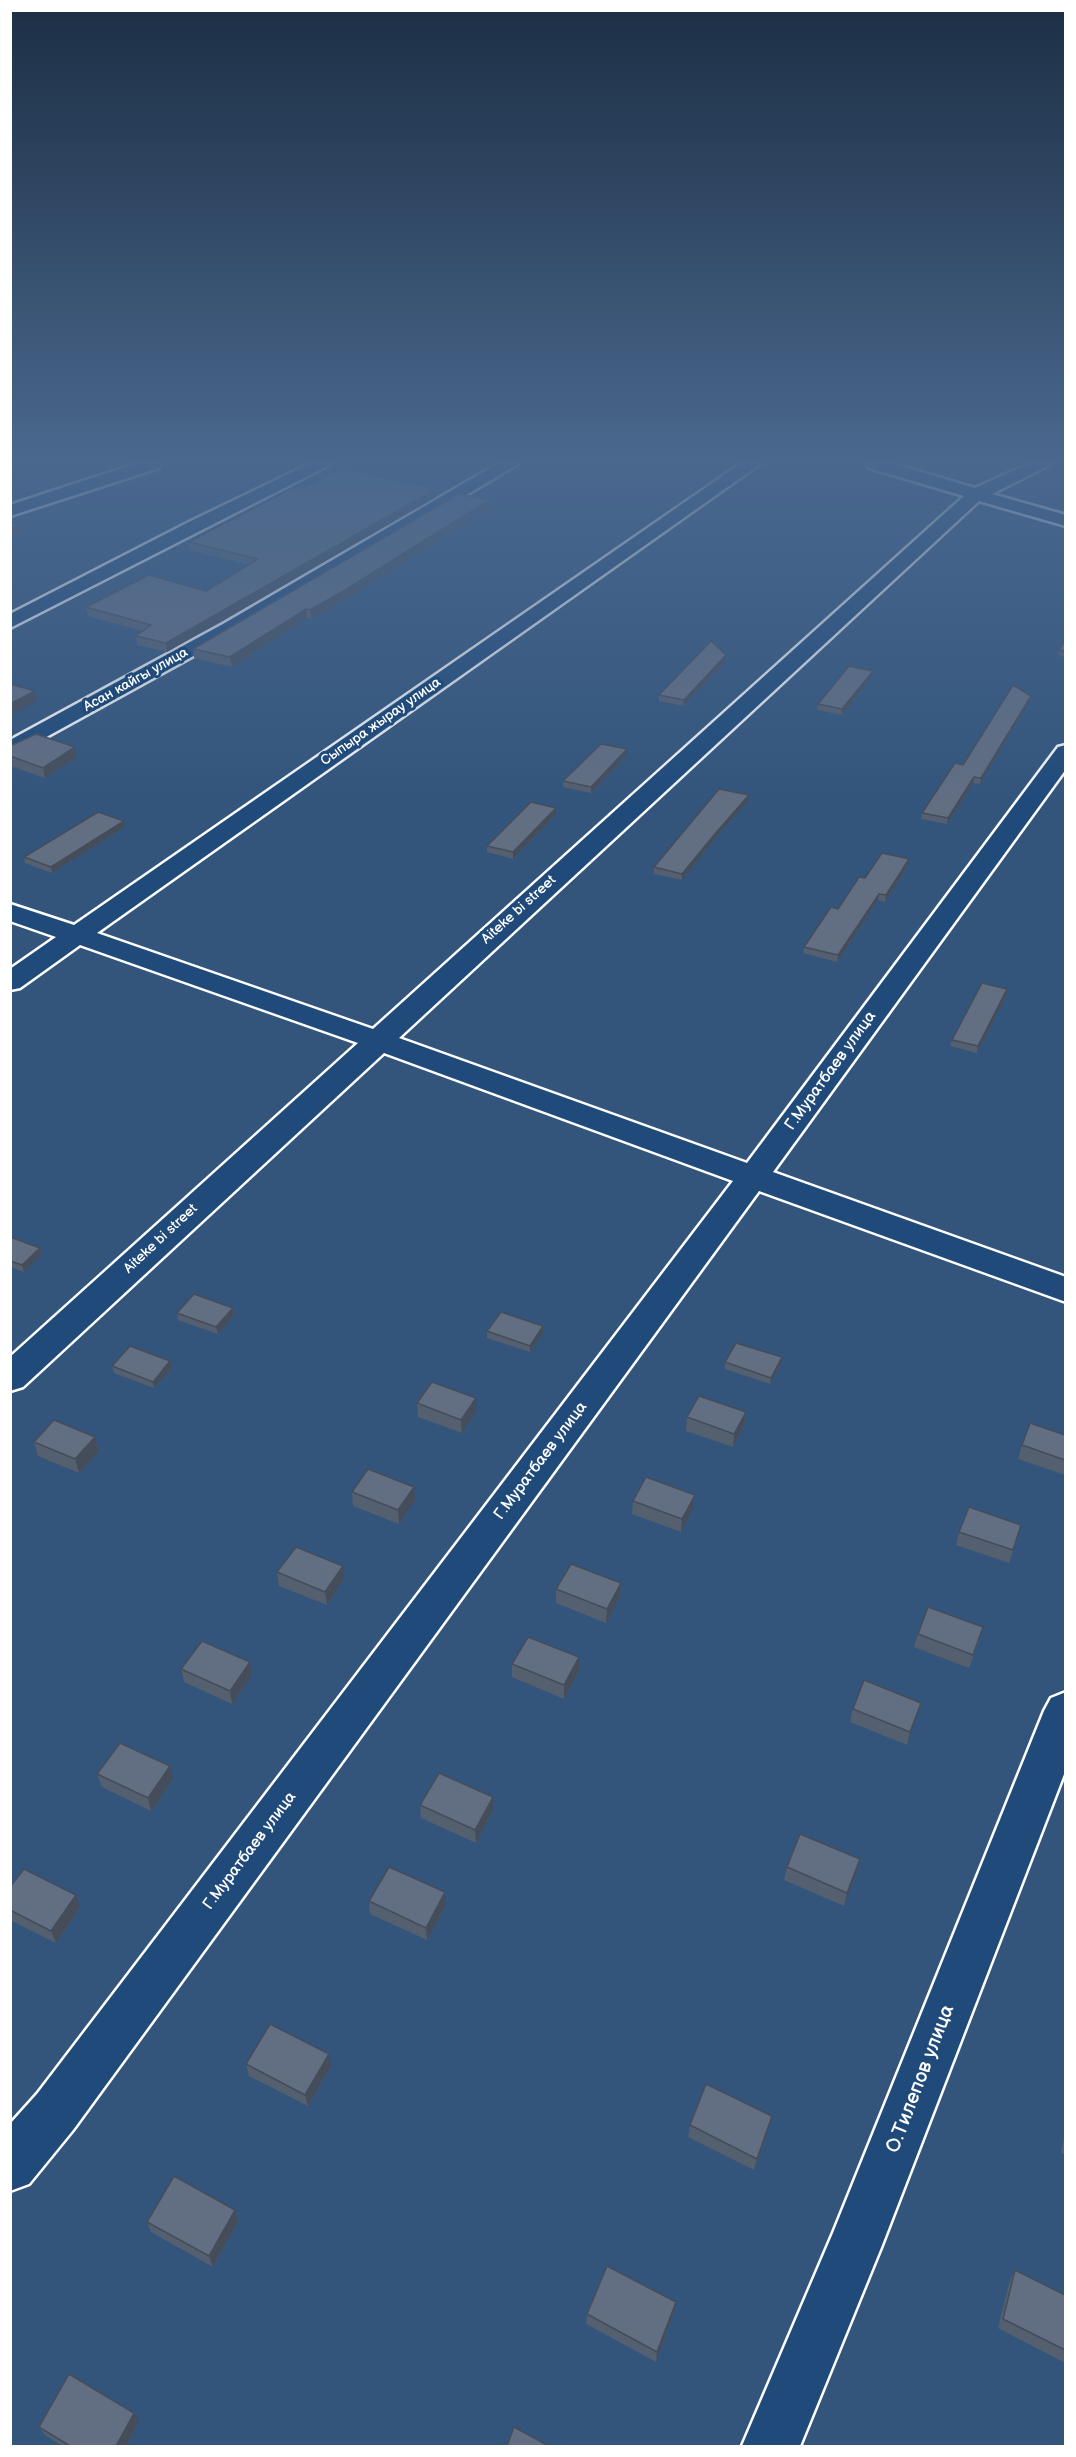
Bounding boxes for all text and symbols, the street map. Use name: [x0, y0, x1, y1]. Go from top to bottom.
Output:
street label: Асан кайгы улица: [81, 644, 191, 716]
street label: Сыпыра жырау улица: [318, 674, 444, 770]
street label: Aiteke bi street: [478, 872, 560, 948]
street label: Г.Муратбаев улица: [781, 1008, 881, 1134]
street label: Aiteke bi street: [121, 1201, 201, 1277]
street label: Г.Муратбаев улица: [490, 1398, 592, 1524]
street label: Г.Муратбаев улица: [199, 1788, 301, 1914]
street label: О.Тилепов улица: [882, 2002, 960, 2156]

